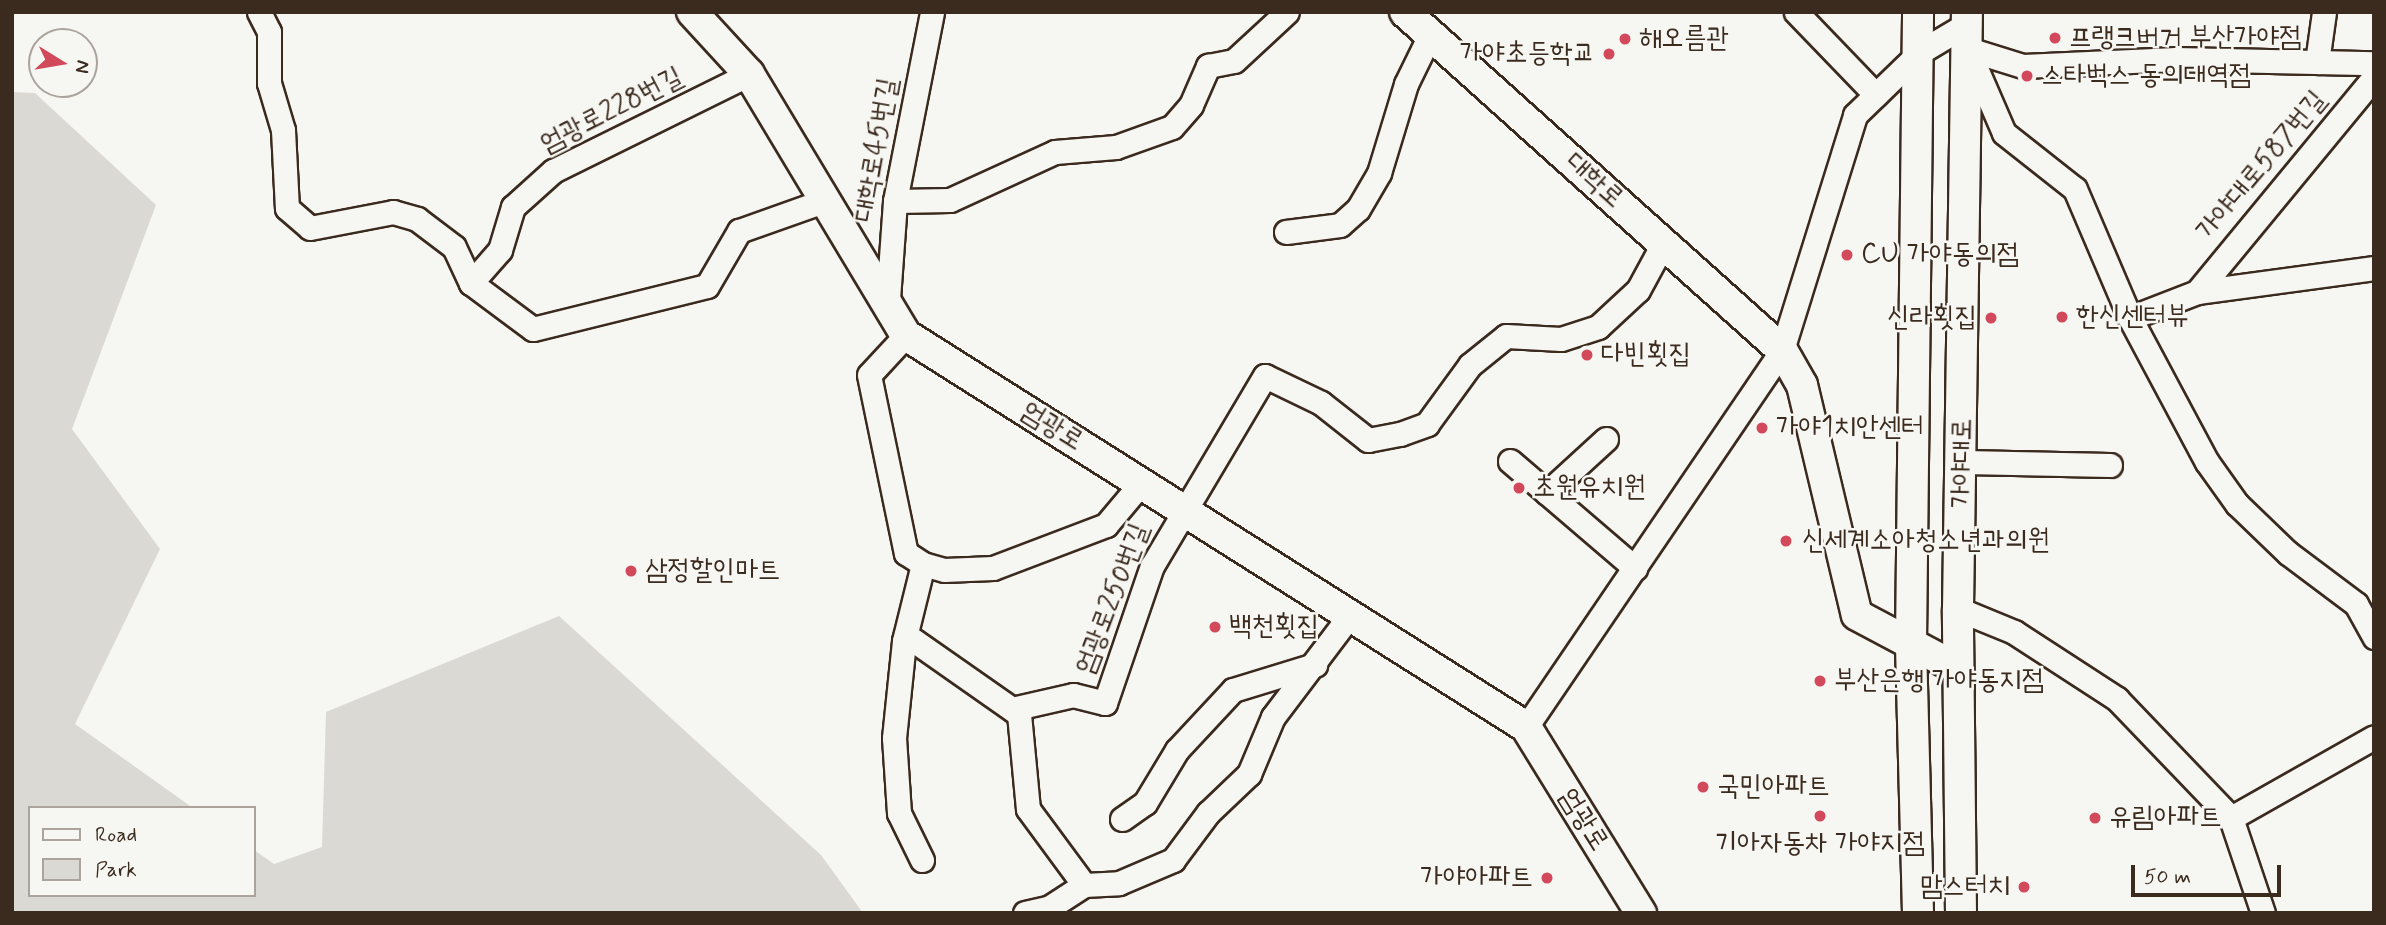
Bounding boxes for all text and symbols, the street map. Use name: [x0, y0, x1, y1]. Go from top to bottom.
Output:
place label: 프랭크버거 부산가야점: [2069, 21, 2302, 55]
place label: 해오름관: [1639, 22, 1729, 56]
north arrow: [28, 28, 98, 98]
marker: 프랭크버거 부산가야점: [2047, 30, 2063, 46]
marker: 해오름관: [1617, 31, 1633, 47]
place label: 가야초등학교: [1460, 37, 1595, 71]
marker: 가야초등학교: [1601, 46, 1617, 62]
text: N: [69, 58, 96, 75]
place label: 스타벅스 동의대역점: [2041, 59, 2251, 93]
street label: 엄광로228번길: [535, 61, 689, 161]
marker: 스타벅스 동의대역점: [2019, 68, 2035, 84]
street label: 대학로45번길: [848, 75, 906, 225]
street label: 가야대로587번길: [2190, 84, 2334, 248]
street label: 대학로: [1558, 146, 1630, 216]
place label: CU 가야동의점: [1861, 238, 2019, 272]
marker: CU 가야동의점: [1839, 247, 1855, 263]
place label: 한신센터뷰: [2076, 300, 2189, 334]
place label: 신라횟집: [1887, 301, 1977, 335]
marker: 한신센터뷰: [2054, 309, 2070, 325]
marker: 신라횟집: [1983, 310, 1999, 326]
place label: 다빈횟집: [1601, 338, 1691, 372]
marker: 다빈횟집: [1579, 347, 1595, 363]
street label: 엄광로: [1014, 395, 1090, 459]
place label: 가야1치안센터: [1776, 411, 1924, 445]
street label: 가야대로: [1945, 418, 1981, 508]
marker: 가야1치안센터: [1754, 420, 1770, 436]
place label: 초원유치원: [1533, 471, 1646, 505]
marker: 초원유치원: [1511, 480, 1527, 496]
street label: 엄광로250번길: [1069, 519, 1157, 679]
place label: 신세계소아청소년과의원: [1802, 524, 2050, 558]
marker: 신세계소아청소년과의원: [1776, 531, 1796, 551]
place label: 삼정할인마트: [645, 554, 780, 588]
marker: 삼정할인마트: [623, 563, 639, 579]
place label: 백천횟집: [1229, 610, 1319, 644]
marker: 백천횟집: [1207, 619, 1223, 635]
place label: 부산은행 가야동지점: [1834, 664, 2044, 698]
marker: 부산은행 가야동지점: [1812, 673, 1828, 689]
place label: 국민아파트: [1717, 770, 1830, 804]
marker: 국민아파트: [1695, 779, 1711, 795]
street label: 엄광로: [1551, 782, 1615, 858]
place label: 유림아파트: [2109, 801, 2222, 835]
legend: [28, 806, 256, 897]
marker: 기아자동차 가야지점: [1812, 808, 1828, 824]
marker: 유림아파트: [2087, 810, 2103, 826]
text: Road: [95, 821, 137, 849]
place label: 기아자동차 가야지점: [1715, 827, 1925, 861]
scale bar: [2134, 852, 2284, 896]
text: Park: [95, 856, 137, 884]
place label: 가야아파트: [1420, 861, 1533, 895]
text: 50 m: [2144, 863, 2191, 891]
marker: 가야아파트: [1539, 870, 1555, 886]
place label: 맘스터치: [1920, 870, 2010, 904]
marker: 맘스터치: [2016, 879, 2032, 895]

